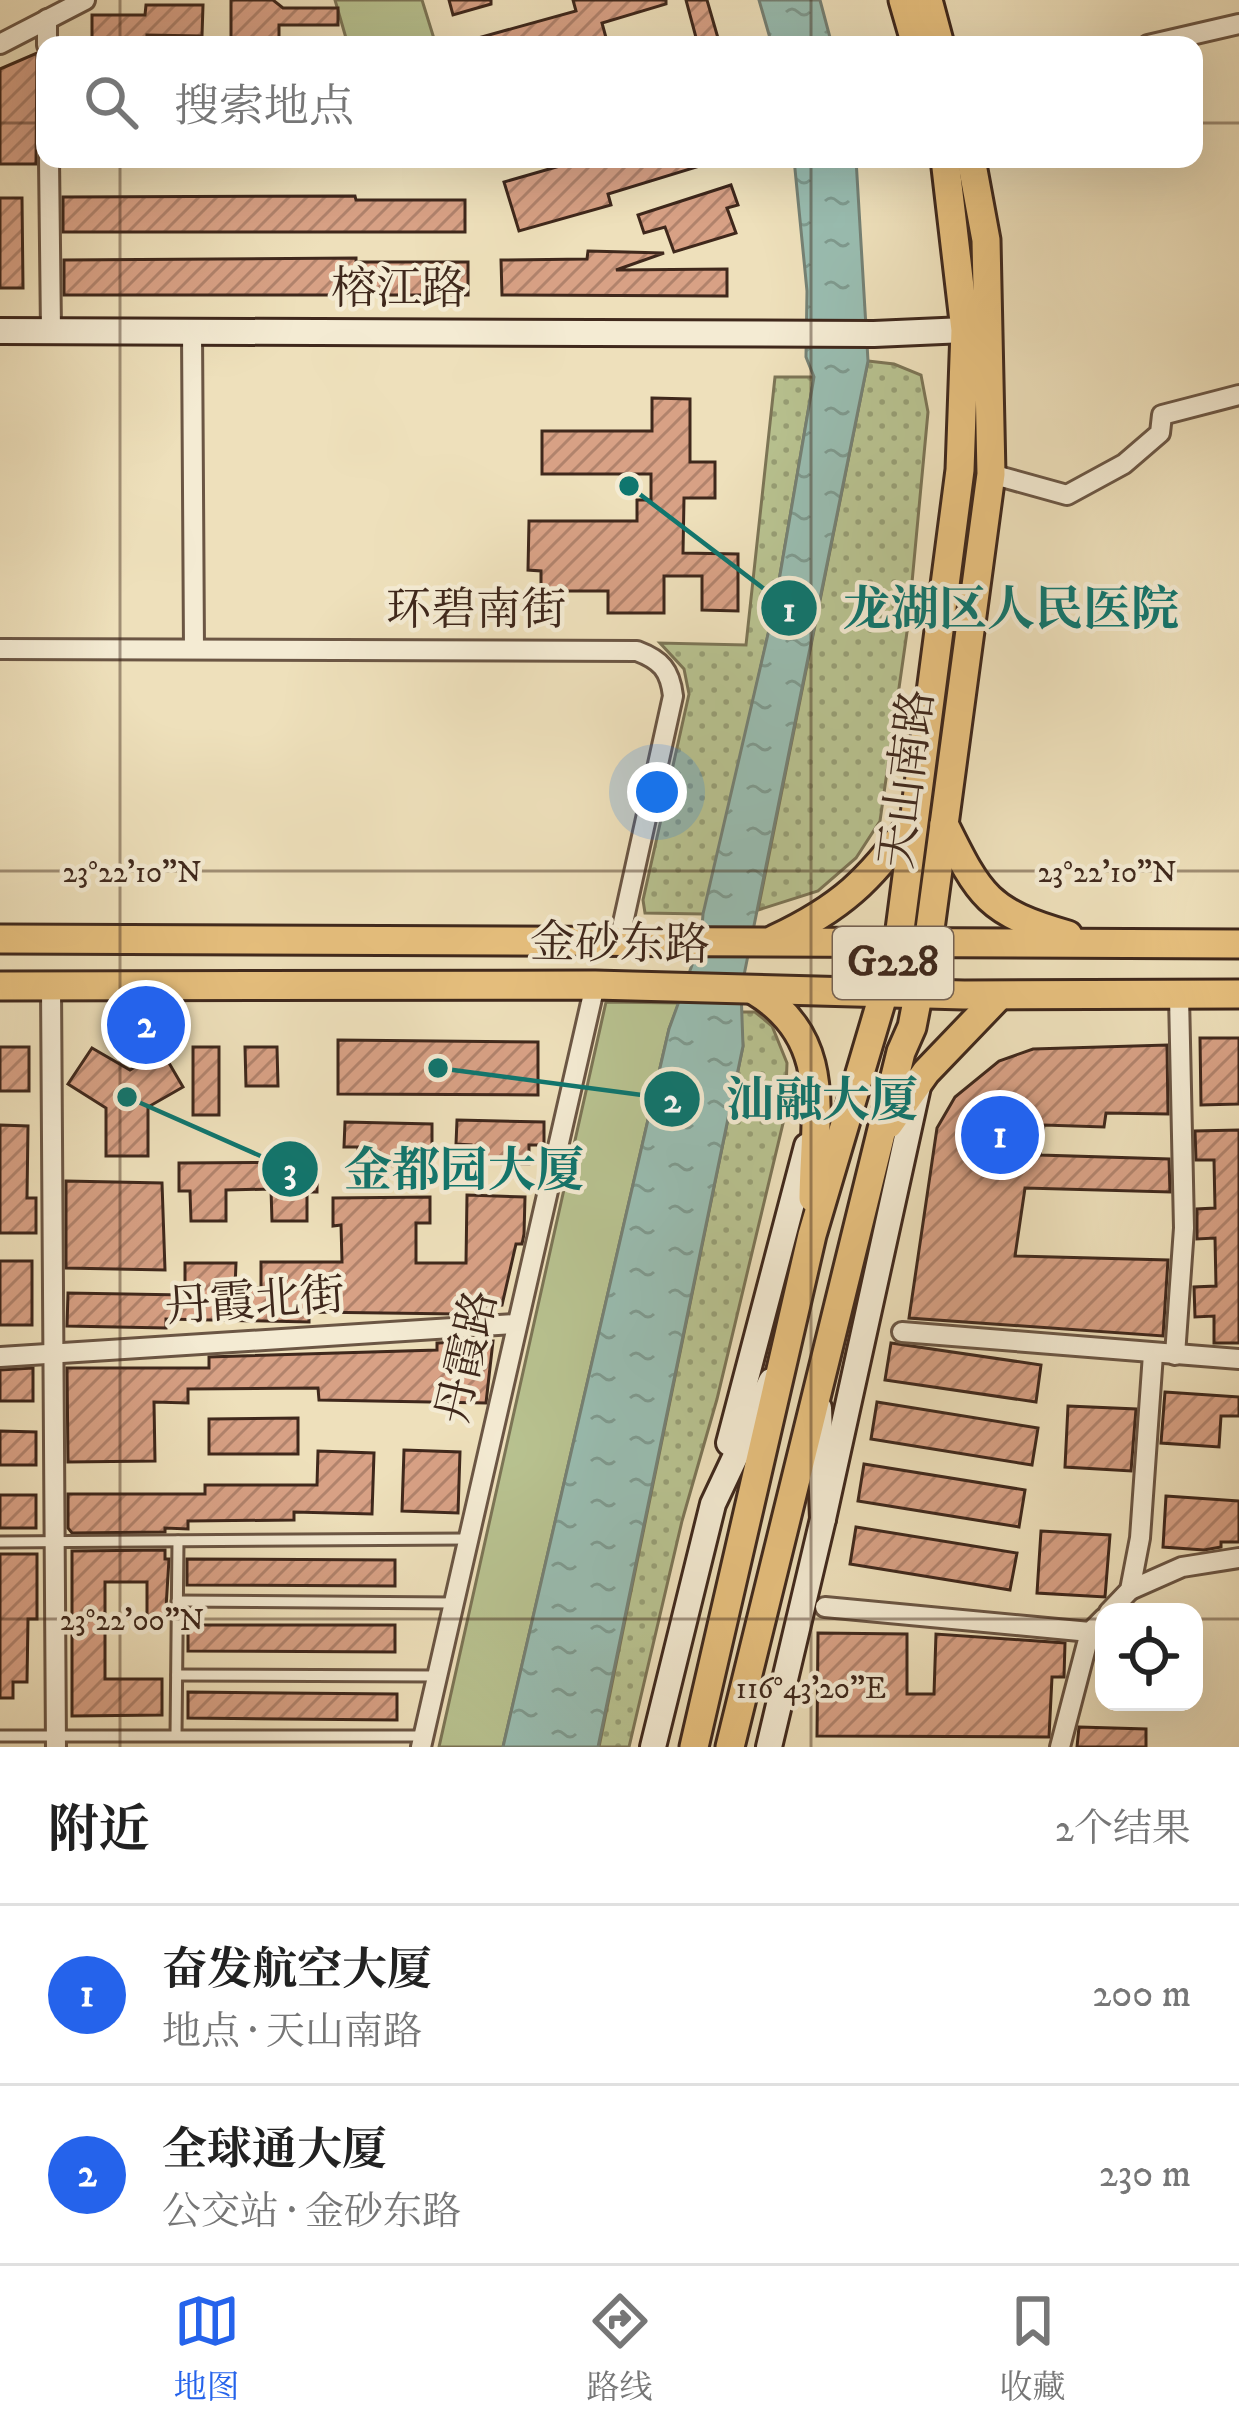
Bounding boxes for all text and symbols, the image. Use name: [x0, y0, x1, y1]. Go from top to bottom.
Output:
search box: [36, 36, 1203, 168]
icon: search: [78, 69, 144, 135]
text: 搜索地点: [174, 80, 354, 136]
street label: 榕江路: [331, 262, 467, 318]
callout: 龙湖区人民医院: [759, 566, 1203, 650]
text: 龙湖区人民医院: [843, 581, 1179, 641]
street label: 环碧南街: [386, 583, 566, 639]
text: 1: [782, 588, 796, 633]
street label: 天山南路: [869, 686, 947, 872]
your location: [627, 762, 687, 822]
text: 23°22'10"N: [62, 855, 202, 892]
text: 23°22'10"N: [1037, 855, 1177, 892]
street label: 金砂东路: [530, 915, 710, 975]
road number: G228: [833, 927, 953, 999]
pin: 2: [107, 980, 185, 1070]
callout: 汕融大厦: [642, 1057, 942, 1141]
text: 汕融大厦: [726, 1072, 918, 1132]
text: 2: [663, 1079, 681, 1124]
pin: 1: [961, 1090, 1039, 1180]
callout: 金都园大厦: [260, 1127, 608, 1211]
text: 金都园大厦: [344, 1142, 584, 1202]
text: 3: [283, 1149, 297, 1194]
street label: 丹霞北街: [163, 1268, 347, 1336]
street label: 丹霞路: [426, 1285, 510, 1429]
text: 23°22'00"N: [60, 1603, 204, 1640]
map controls: [1095, 1603, 1203, 1711]
button: locate: [1095, 1603, 1203, 1711]
text: 116°43'20"E: [736, 1671, 886, 1708]
text: 附近: [48, 1799, 150, 1863]
text: 2个结果: [1055, 1805, 1191, 1854]
text: 奋发航空大厦: [162, 1943, 432, 1999]
text: 1: [80, 1970, 94, 2019]
text: 200 m: [1092, 1970, 1191, 2019]
text: 地点 · 天山南路: [162, 2008, 422, 2057]
text: 全球通大厦: [162, 2123, 387, 2179]
text: 2: [77, 2150, 97, 2199]
text: 230 m: [1099, 2150, 1191, 2199]
text: 公交站 · 金砂东路: [162, 2188, 461, 2237]
tab: 地图: [174, 2288, 240, 2409]
tab: 路线: [587, 2288, 653, 2409]
tab: 收藏: [1000, 2288, 1066, 2409]

